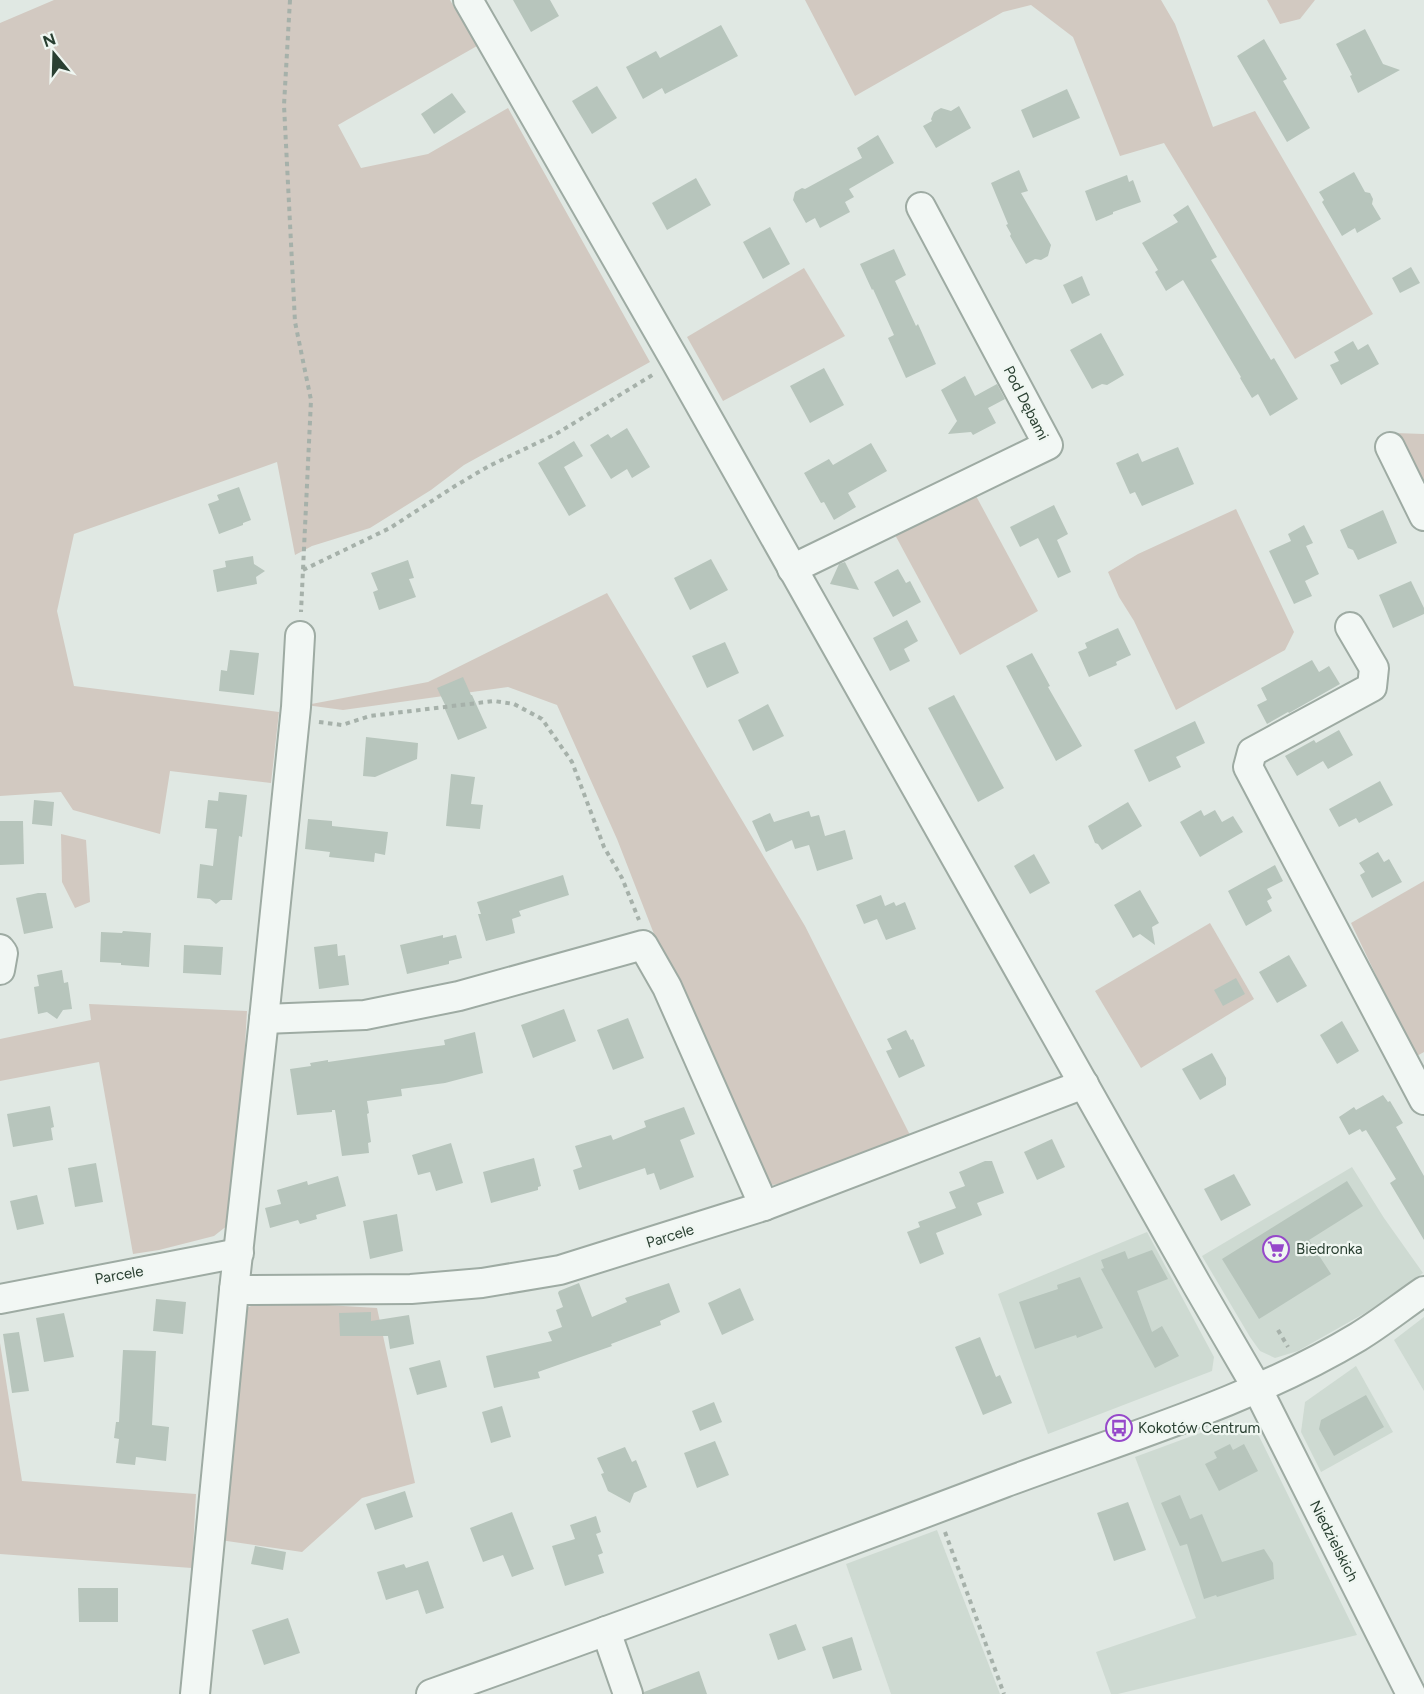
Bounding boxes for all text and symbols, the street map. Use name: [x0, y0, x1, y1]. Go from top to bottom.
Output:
north arrow: [24, 24, 84, 84]
text: N: [40, 29, 58, 51]
street label: Pod Dębami: [1000, 363, 1052, 443]
street label: Parcele: [644, 1220, 696, 1252]
supermarket icon: Biedronka: [1261, 1234, 1291, 1264]
place label: Biedronka: [1296, 1240, 1363, 1258]
street label: Parcele: [93, 1262, 145, 1288]
bus stop icon: Kokotów Centrum: [1104, 1413, 1134, 1443]
place label: Kokotów Centrum: [1138, 1419, 1260, 1437]
street label: Niedzielskich: [1306, 1497, 1362, 1585]

